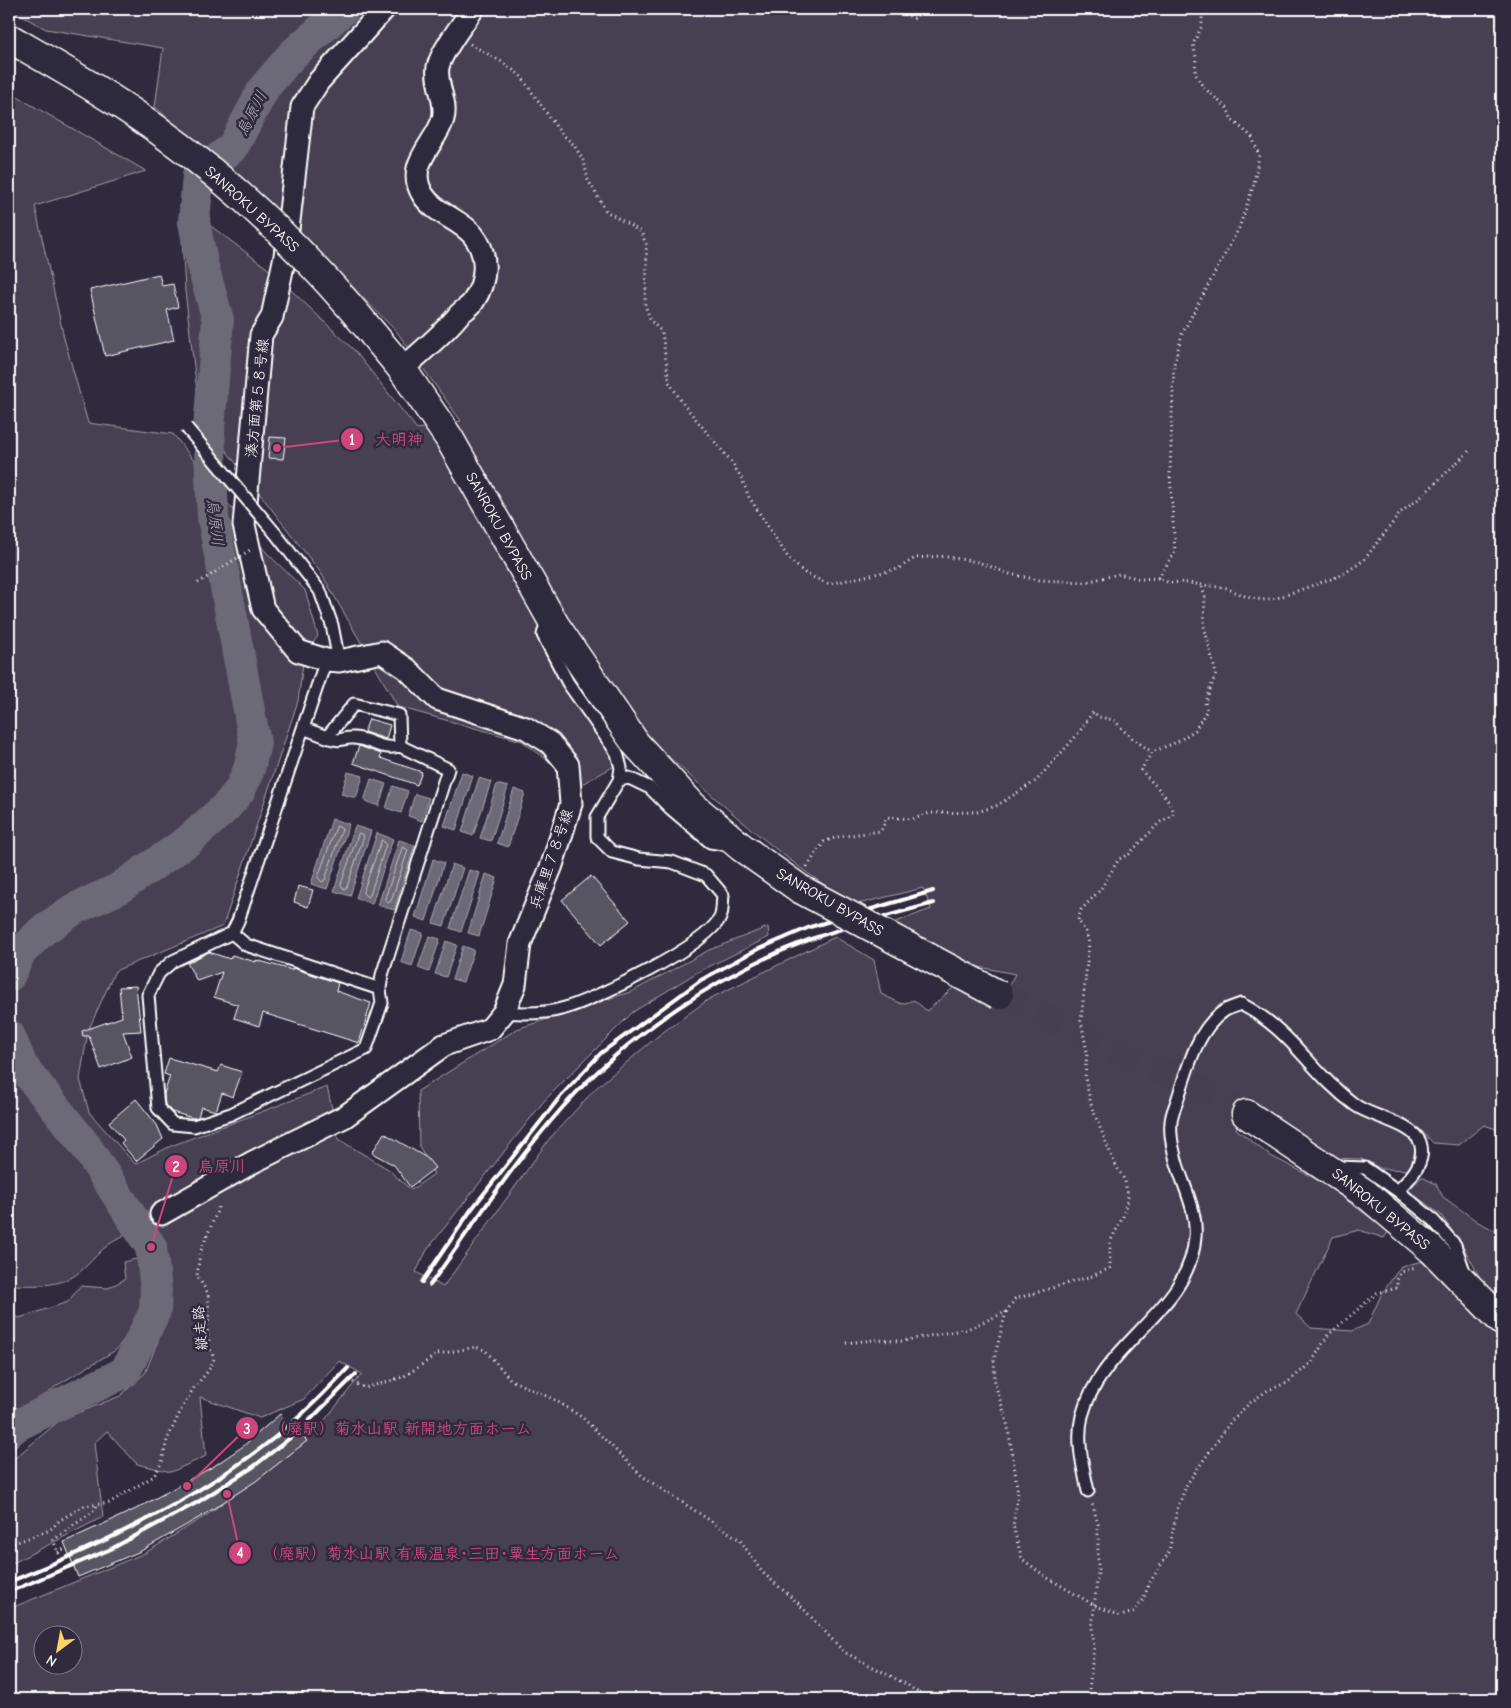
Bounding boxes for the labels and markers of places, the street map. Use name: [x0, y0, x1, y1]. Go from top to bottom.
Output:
callout: 大明神: [340, 424, 433, 455]
callout: 烏原川: [163, 1151, 256, 1182]
callout: （廃駅）菊水山駅 新開地方面ホーム: [235, 1413, 541, 1444]
callout: （廃駅）菊水山駅 有馬温泉･三田･粟生方面ホーム: [228, 1537, 630, 1568]

